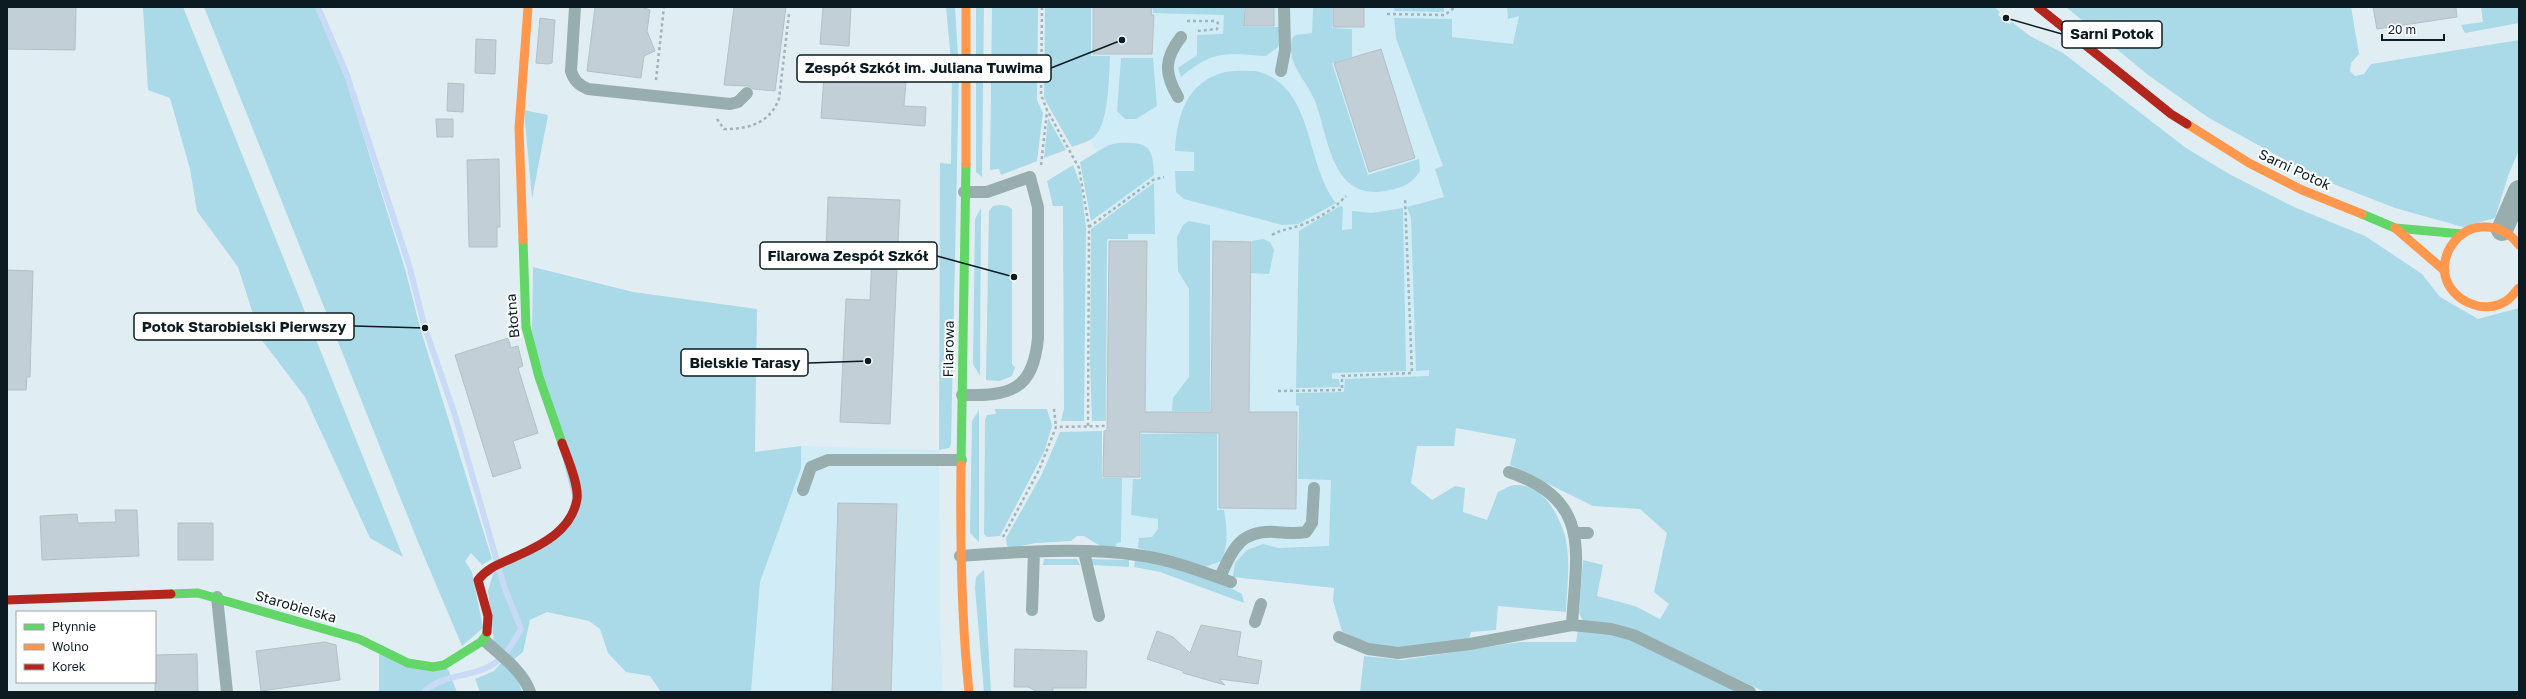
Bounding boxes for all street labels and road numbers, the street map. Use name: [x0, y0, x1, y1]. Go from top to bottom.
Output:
street label: Sarni Potok: [2256, 145, 2334, 193]
street label: Błotna: [502, 293, 522, 339]
street label: Filarowa: [939, 320, 957, 378]
street label: Starobielska: [253, 586, 339, 626]

